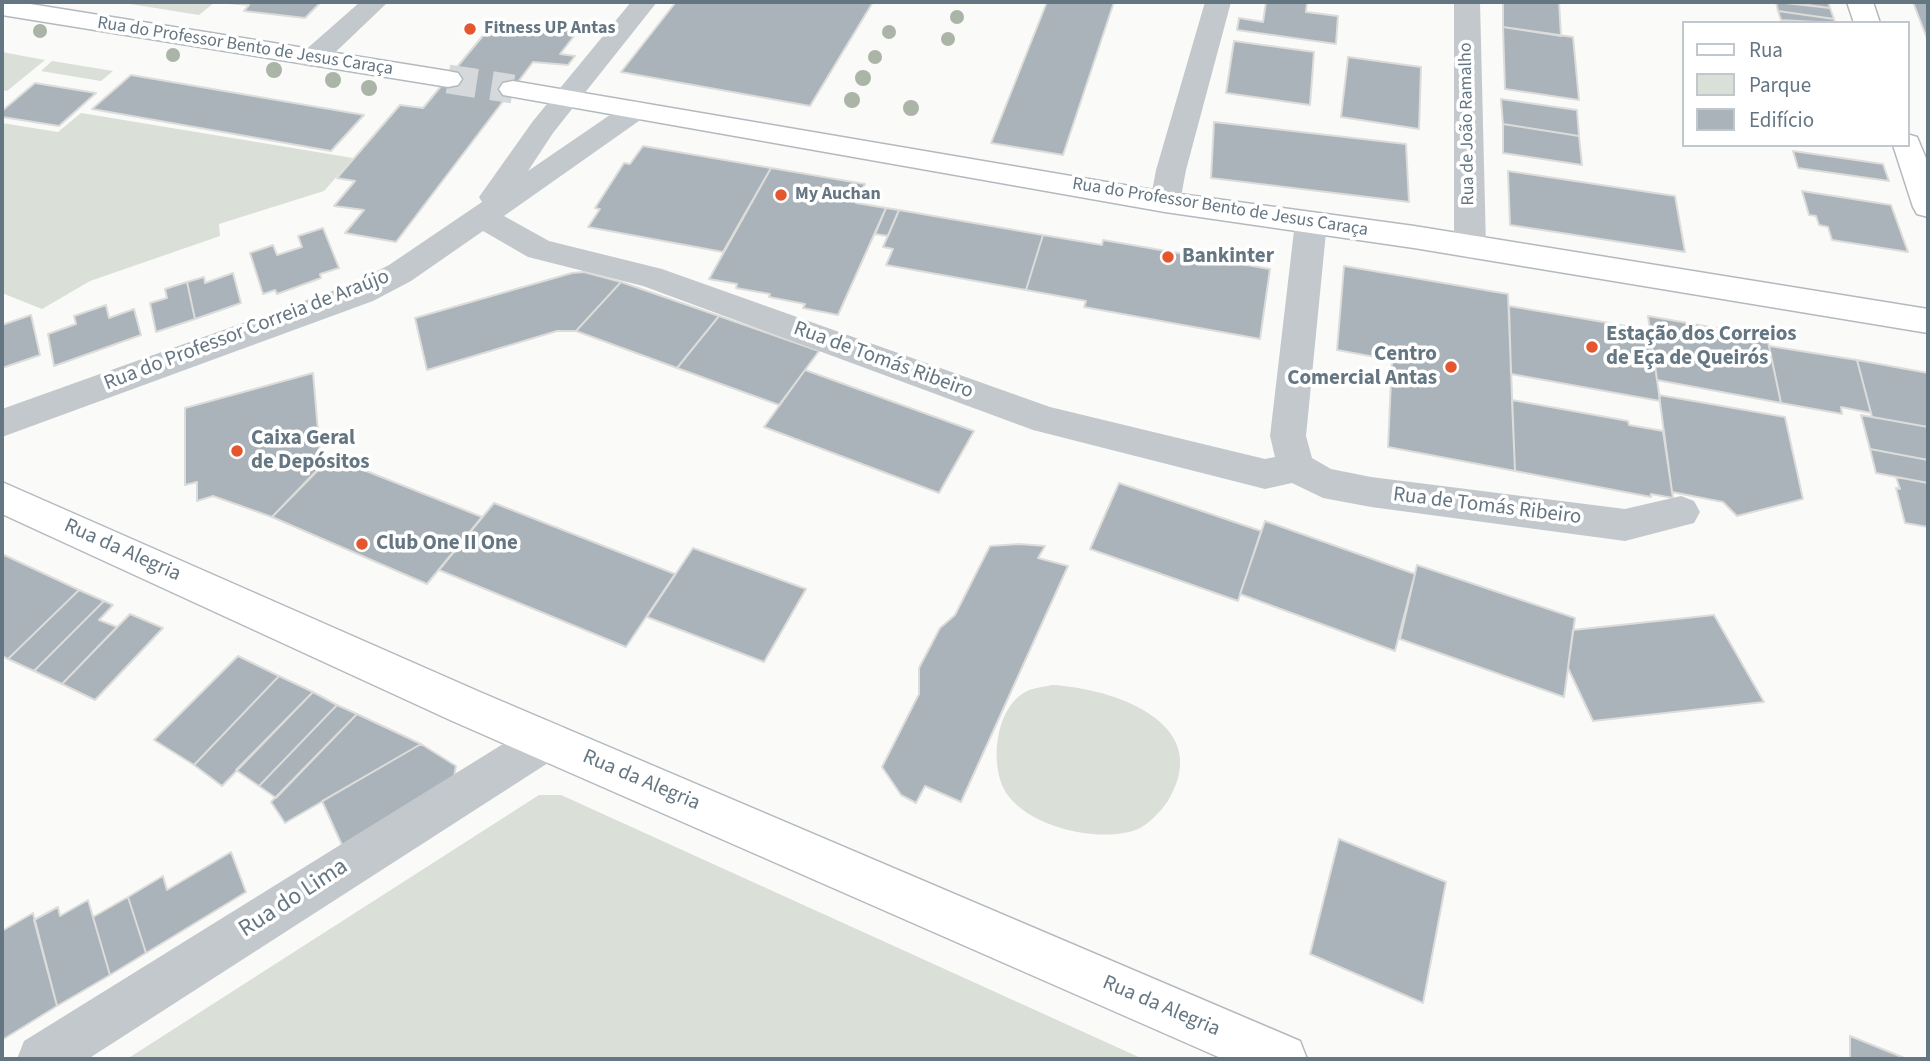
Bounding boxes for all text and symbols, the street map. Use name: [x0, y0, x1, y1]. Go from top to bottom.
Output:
street label: Rua do Professor Bento de Jesus Caraça: [96, 13, 394, 81]
place label: Fitness UP Antas: [484, 18, 615, 40]
marker: Fitness UP Antas: [462, 21, 478, 37]
legend: [1682, 21, 1909, 147]
text: Rua: [1749, 35, 1783, 65]
street label: Rua de João Ramalho: [1456, 42, 1480, 206]
text: Parque: [1749, 70, 1811, 100]
text: Edifício: [1749, 105, 1814, 135]
street label: Rua do Professor Bento de Jesus Caraça: [1071, 174, 1369, 242]
place label: My Auchan: [795, 184, 881, 206]
marker: My Auchan: [773, 187, 789, 203]
place label: Bankinter: [1182, 244, 1274, 270]
marker: Bankinter: [1160, 249, 1176, 265]
street label: Rua do Professor Correia de Araújo: [101, 265, 393, 397]
street label: Rua de Tomás Ribeiro: [790, 317, 976, 405]
place label: Estação dos Correios de Eça de Queirós: [1606, 322, 1797, 372]
marker: Estação dos Correios de Eça de Queirós: [1584, 339, 1600, 355]
place label: Centro Comercial Antas: [1287, 342, 1437, 392]
marker: Centro Comercial Antas: [1443, 359, 1459, 375]
place label: Caixa Geral de Depósitos: [251, 426, 370, 476]
marker: Caixa Geral de Depósitos: [229, 443, 245, 459]
street label: Rua de Tomás Ribeiro: [1391, 483, 1583, 531]
street label: Rua da Alegria: [60, 514, 184, 588]
place label: Club One II One: [376, 531, 518, 557]
marker: Club One II One: [354, 536, 370, 552]
street label: Rua da Alegria: [578, 745, 704, 817]
street label: Rua do Lima: [234, 853, 354, 945]
street label: Rua da Alegria: [1098, 971, 1224, 1043]

